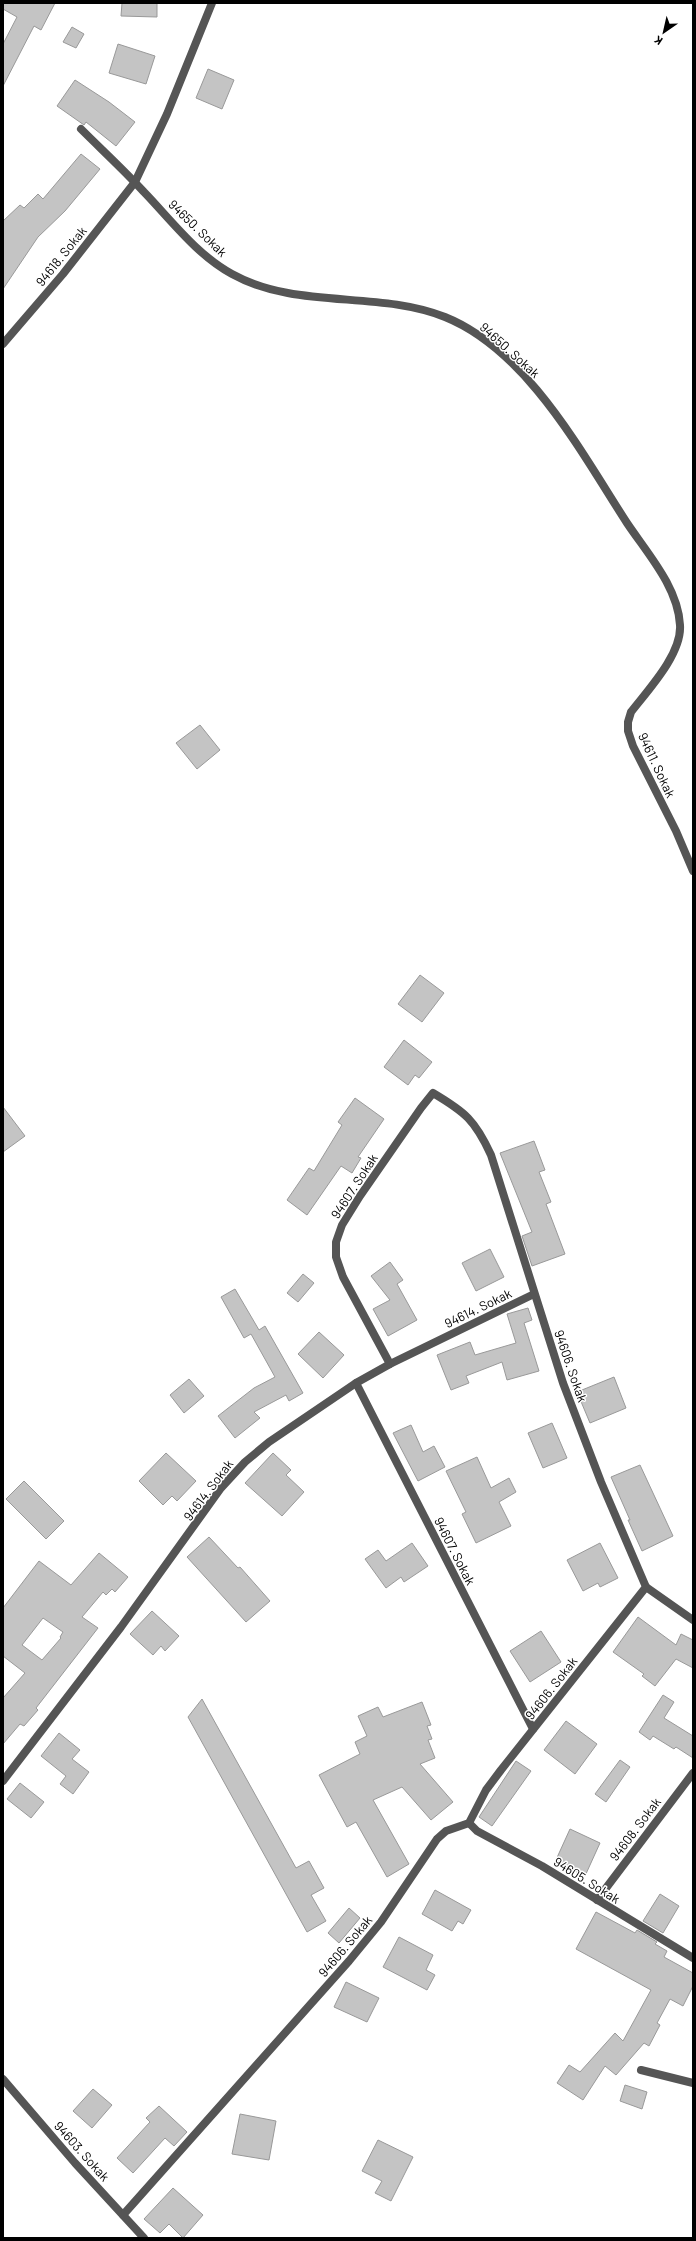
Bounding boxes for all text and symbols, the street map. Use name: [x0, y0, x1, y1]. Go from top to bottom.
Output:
north arrow: [644, 12, 684, 52]
text: K: [652, 33, 665, 48]
street label: 94650. Sokak: [165, 196, 231, 260]
street label: 94618. Sokak: [32, 223, 90, 289]
street label: 94650. Sokak: [477, 319, 544, 381]
street label: 94611. Sokak: [635, 730, 679, 801]
street label: 94607. Sokak: [327, 1150, 381, 1221]
street label: 94614. Sokak: [442, 1285, 515, 1331]
street label: 94606. Sokak: [551, 1328, 591, 1405]
street label: 94614. Sokak: [180, 1456, 237, 1524]
street label: 94607. Sokak: [431, 1514, 479, 1588]
street label: 94606. Sokak: [522, 1653, 581, 1723]
street label: 94608. Sokak: [606, 1794, 664, 1864]
street label: 94605. Sokak: [551, 1853, 623, 1907]
street label: 94606. Sokak: [315, 1912, 376, 1980]
street label: 94603. Sokak: [51, 2118, 113, 2185]

